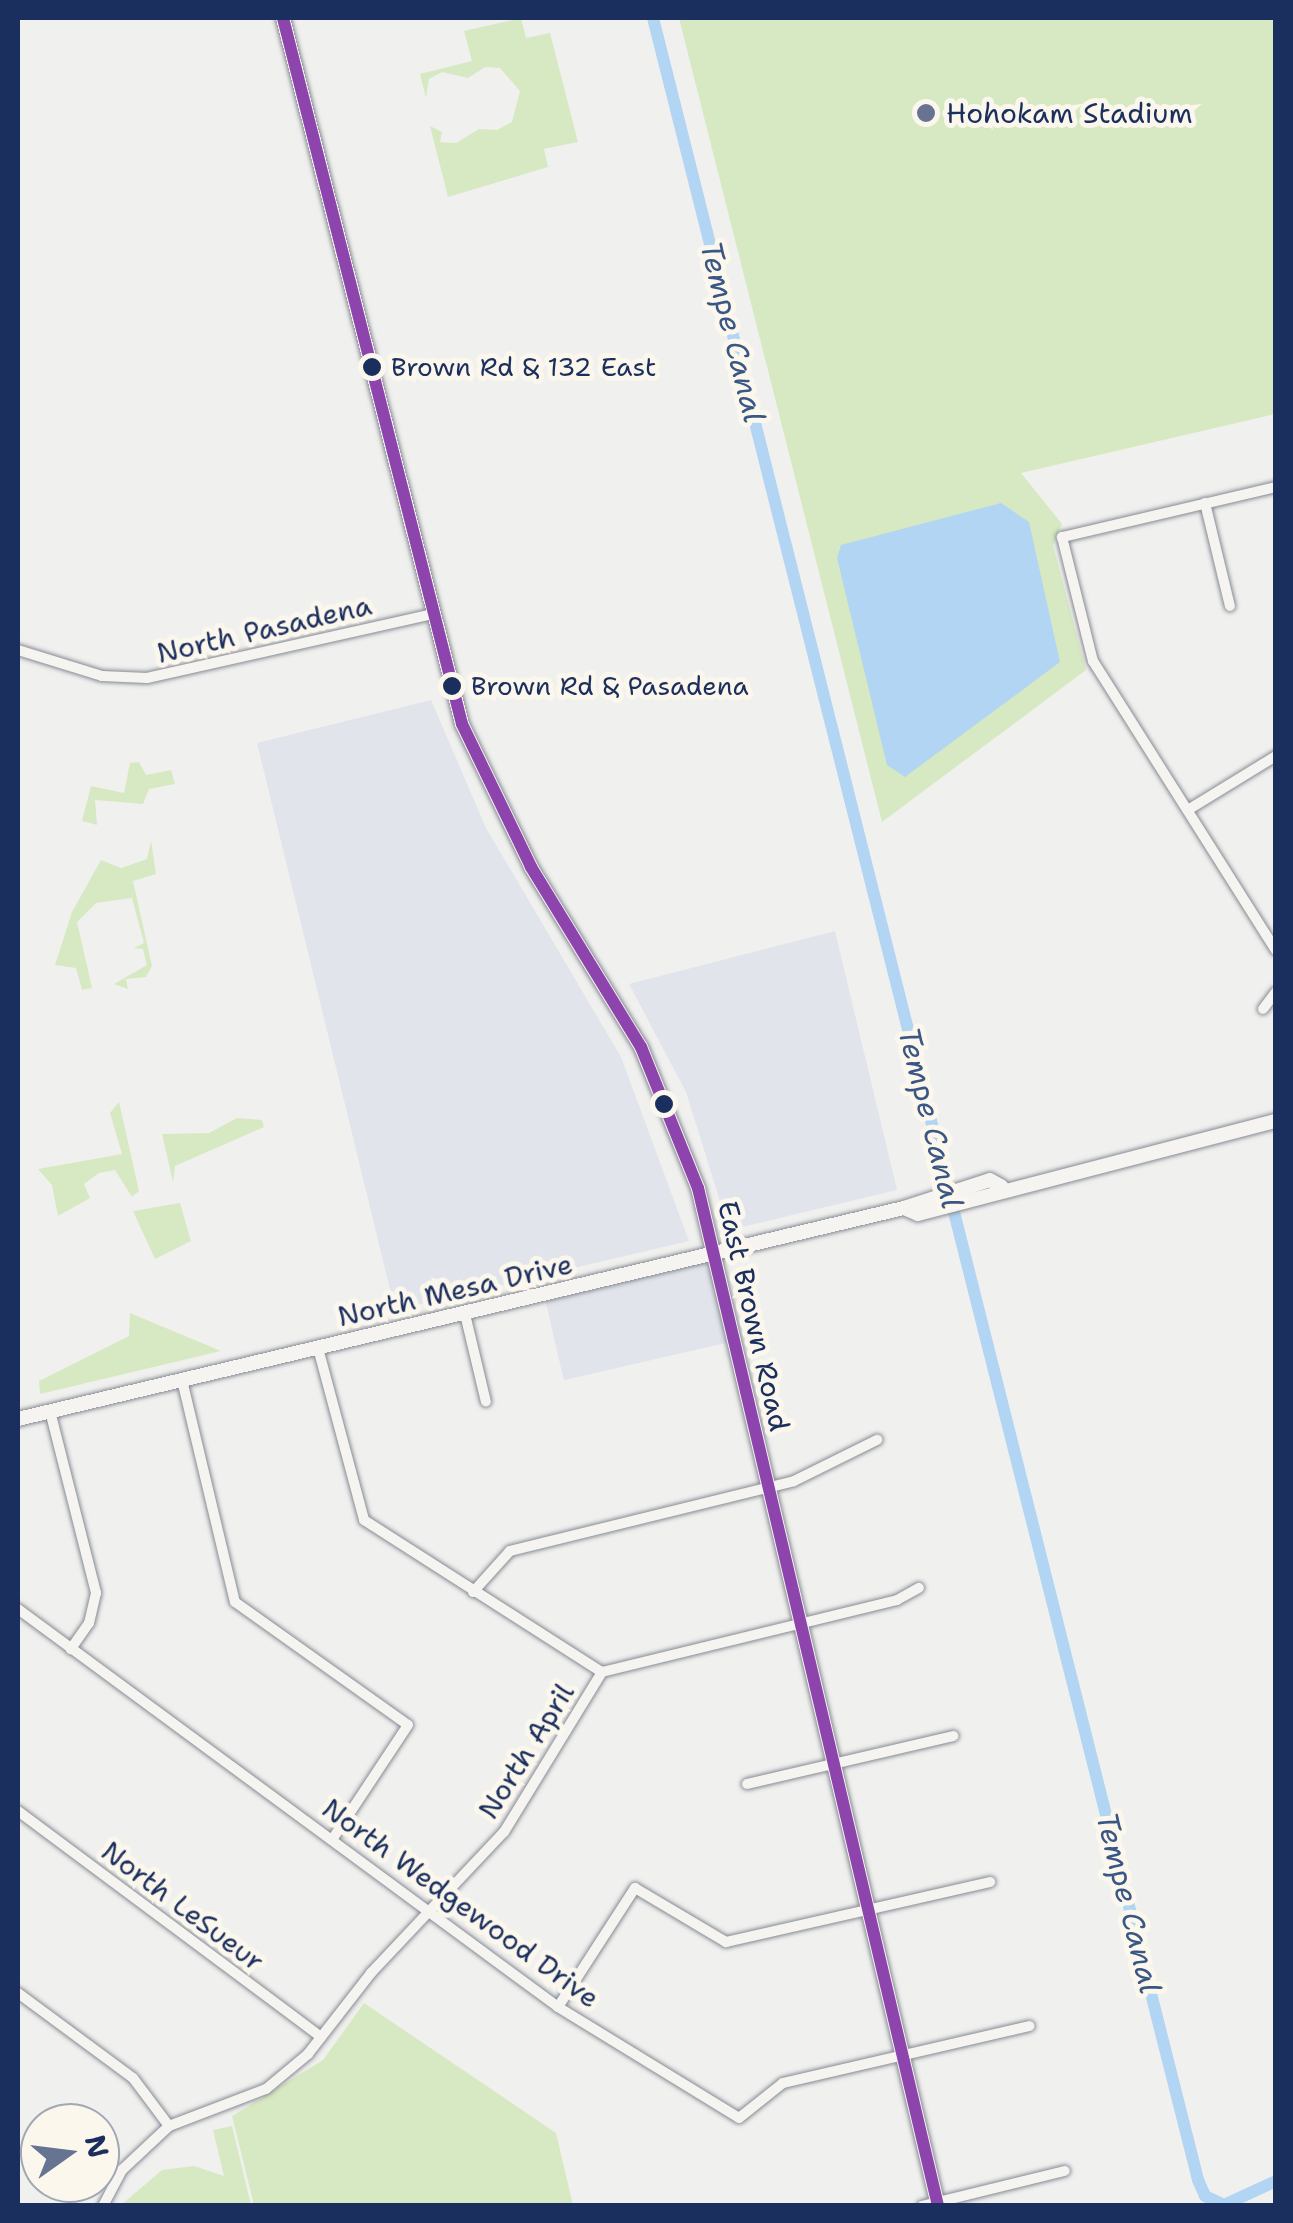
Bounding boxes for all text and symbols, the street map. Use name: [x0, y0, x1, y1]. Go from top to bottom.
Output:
place label: Hohokam Stadium: [946, 96, 1193, 130]
marker: Hohokam Stadium: [915, 102, 937, 124]
water label: Tempe Canal: [692, 238, 772, 426]
place label: Brown Rd & 132 East: [391, 351, 656, 383]
marker: Brown Rd & 132 East: [362, 357, 382, 377]
street label: North Pasadena: [153, 588, 375, 670]
place label: Brown Rd & Pasadena: [471, 670, 749, 702]
marker: Brown Rd & Pasadena: [442, 676, 462, 696]
water label: Tempe Canal: [890, 1024, 970, 1212]
unlabelled marker: [654, 1094, 674, 1114]
street label: East Brown Road: [711, 1198, 797, 1434]
street label: North Mesa Drive: [334, 1247, 576, 1333]
street label: North April: [471, 1677, 581, 1825]
street label: North Wedgewood Drive: [316, 1791, 606, 2015]
water label: Tempe Canal: [1088, 1809, 1168, 1997]
street label: North LeSueur: [95, 1834, 271, 1978]
north arrow: [20, 2103, 120, 2203]
text: N: [76, 2131, 118, 2162]

